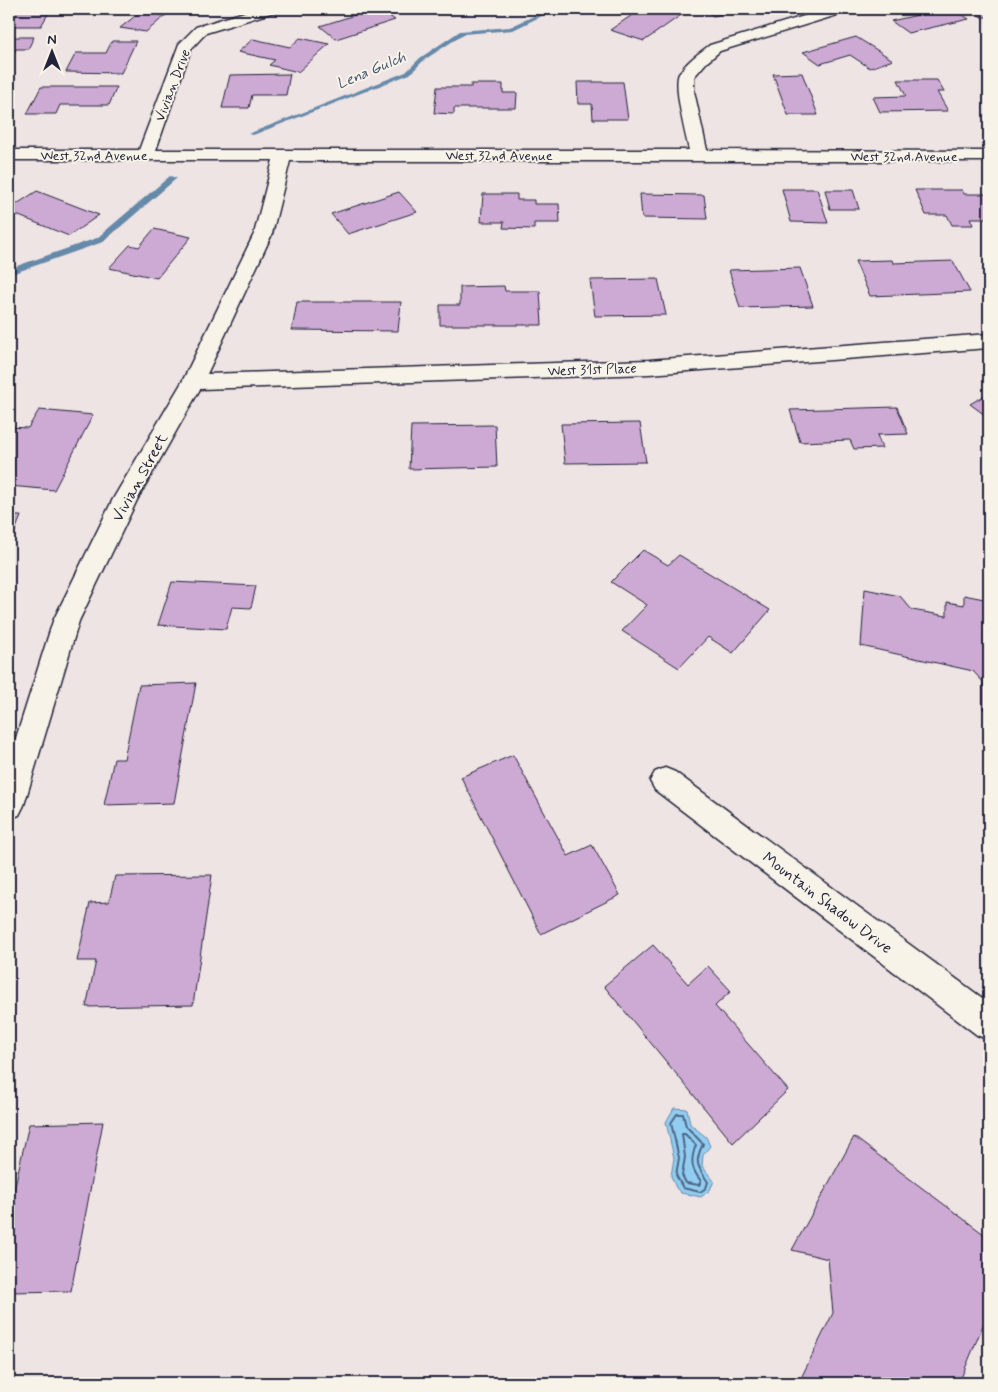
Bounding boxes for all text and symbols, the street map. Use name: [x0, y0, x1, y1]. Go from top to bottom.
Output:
north arrow: [28, 28, 78, 78]
text: N: [47, 31, 57, 49]
street label: Vivian Drive: [151, 47, 195, 124]
water label: Lena Gulch: [334, 47, 409, 94]
street label: West 32nd Avenue: [40, 147, 148, 165]
street label: West 32nd Avenue: [445, 147, 553, 165]
street label: West 32nd Avenue: [850, 148, 958, 166]
street label: West 31st Place: [547, 359, 637, 381]
street label: Vivian Street: [107, 429, 173, 526]
street label: Mountain Shadow Drive: [758, 847, 896, 959]

